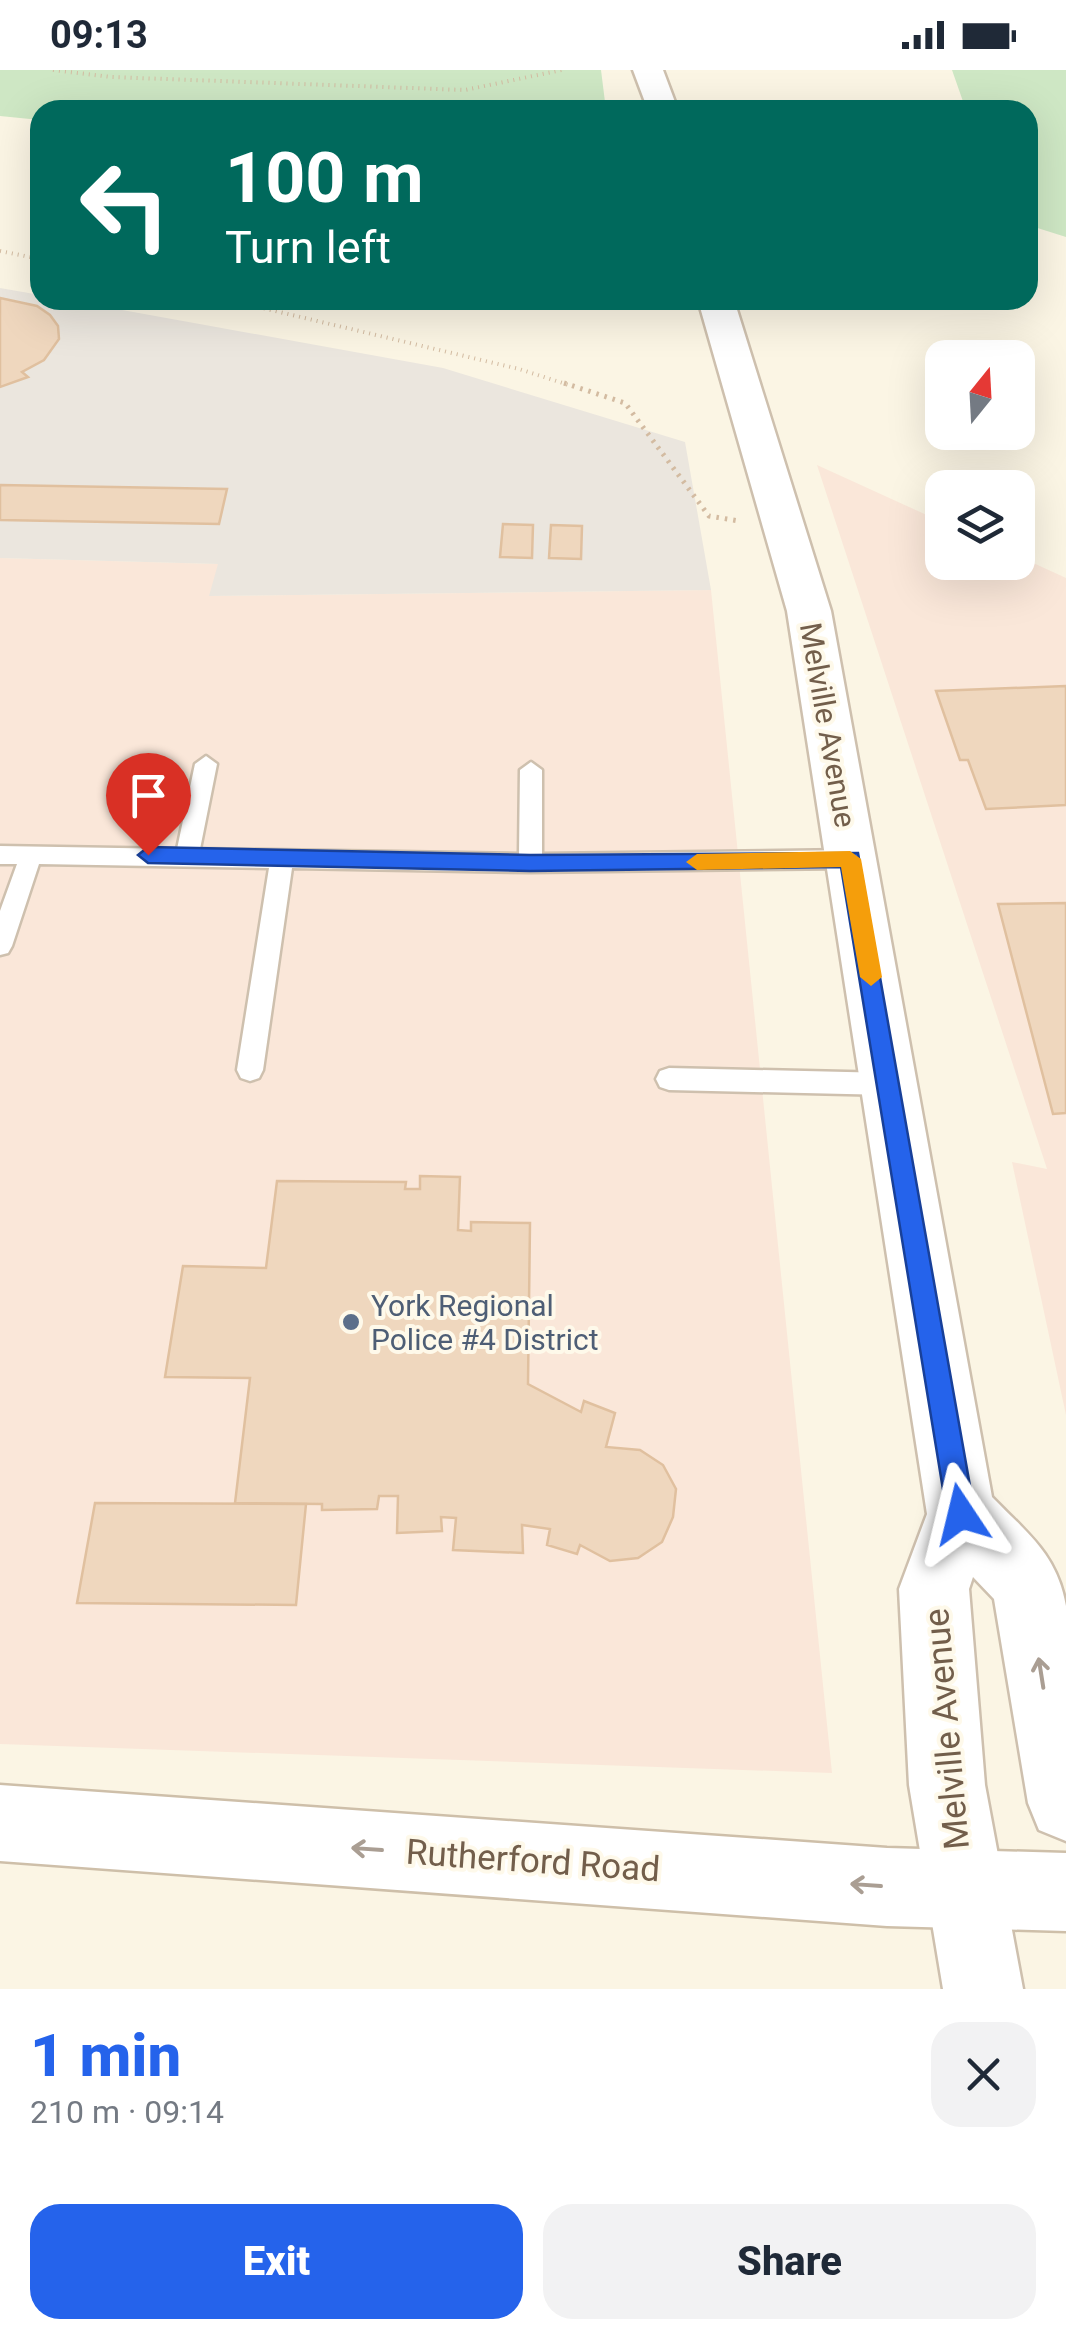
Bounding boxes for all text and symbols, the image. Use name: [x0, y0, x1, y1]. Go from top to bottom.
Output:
text: 09:13: [50, 13, 148, 57]
text: 100 m: [225, 137, 424, 219]
icon: left: [60, 140, 190, 270]
text: Turn left: [225, 221, 391, 274]
north arrow: [925, 340, 1035, 450]
map controls: [925, 340, 1035, 580]
button: layers: [925, 470, 1035, 580]
street label: Melville Avenue: [793, 620, 863, 830]
pin: [106, 753, 191, 856]
icon: arrive: [121, 768, 176, 823]
place label: York Regional Police #4 District: [371, 1288, 599, 1357]
marker: York Regional Police #4 District: [340, 1311, 362, 1333]
position arrow: [909, 1462, 1013, 1566]
street label: Melville Avenue: [916, 1607, 978, 1851]
one-way arrow: [1032, 1657, 1050, 1690]
street label: Rutherford Road: [405, 1832, 661, 1890]
one-way arrow: [351, 1839, 384, 1858]
one-way arrow: [850, 1875, 882, 1894]
text: 1 min: [30, 2020, 181, 2091]
button: close: [931, 2022, 1036, 2127]
text: 210 m · 09:14: [30, 2093, 224, 2131]
button: Exit: [30, 2204, 523, 2319]
button: Share: [543, 2204, 1036, 2319]

